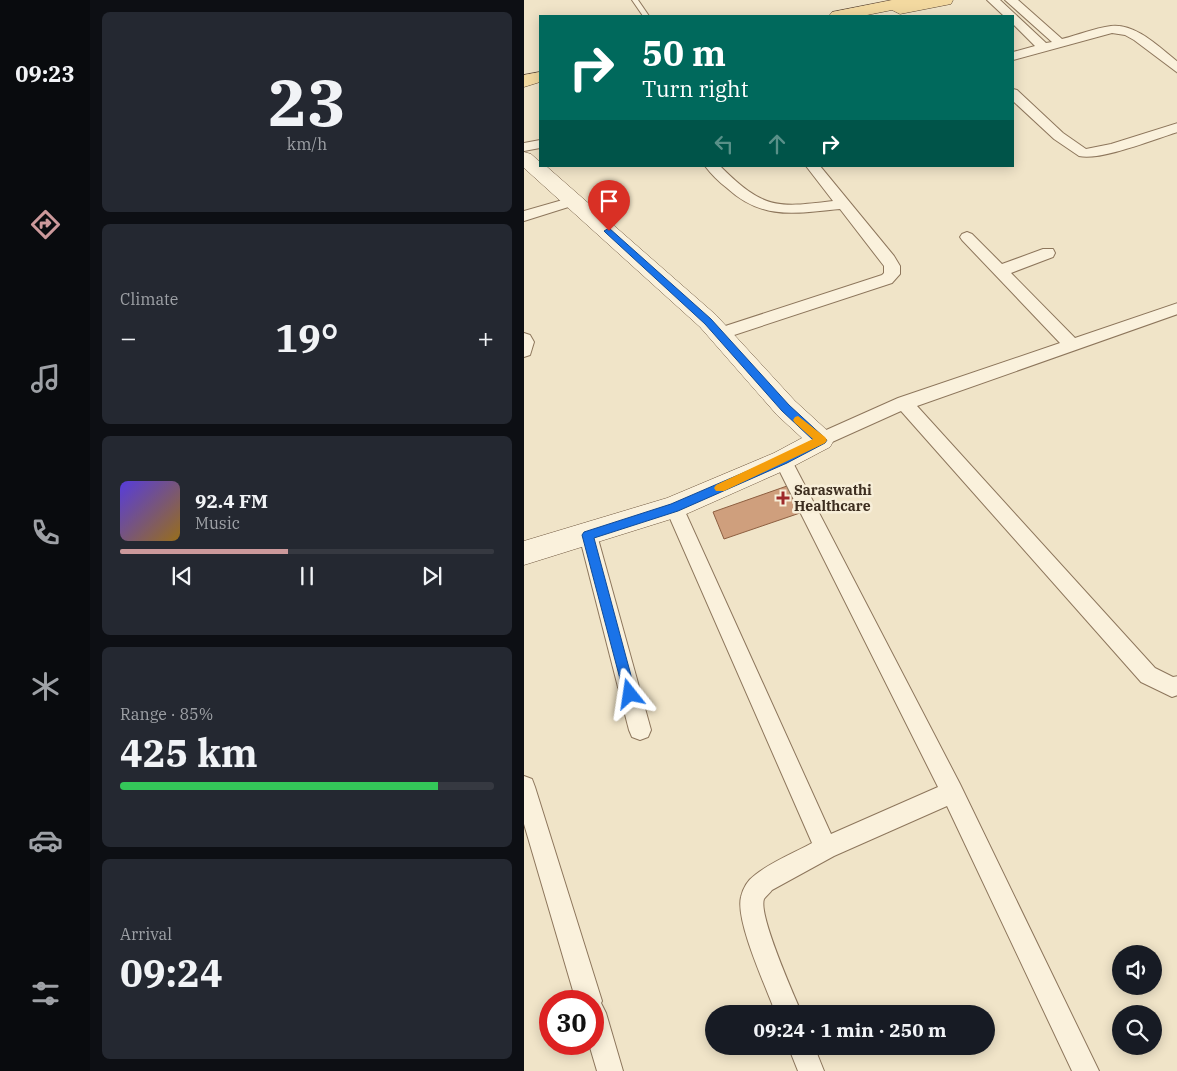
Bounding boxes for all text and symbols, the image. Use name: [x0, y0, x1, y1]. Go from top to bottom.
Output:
text: 50 m: [642, 30, 726, 76]
icon: right: [559, 35, 624, 100]
text: 09:23: [15, 59, 75, 88]
text: 23: [268, 59, 346, 144]
text: Turn right: [642, 74, 749, 103]
icon: left: [710, 130, 738, 158]
icon: ahead: [763, 130, 791, 158]
icon: right: [816, 130, 844, 158]
text: km/h: [287, 134, 327, 154]
pin: [588, 180, 630, 231]
icon: arrive: [595, 187, 623, 215]
icon: directions: [28, 207, 63, 242]
text: Climate: [120, 289, 178, 309]
text: 19°: [275, 313, 339, 362]
text: −: [120, 319, 137, 356]
text: +: [477, 319, 494, 356]
icon: music: [28, 361, 63, 396]
place label: Saraswathi Healthcare: [794, 481, 872, 515]
text: 92.4 FM: [195, 489, 268, 513]
marker: Saraswathi Healthcare: [776, 491, 790, 505]
text: Music: [195, 513, 240, 533]
icon: phone: [28, 515, 63, 550]
icon: previous: [168, 562, 196, 590]
icon: pause: [293, 562, 321, 590]
icon: next: [418, 562, 446, 590]
position arrow: [603, 667, 655, 719]
icon: climate: [28, 669, 63, 704]
text: Range · 85%: [120, 704, 213, 724]
text: 425 km: [120, 728, 258, 777]
icon: car: [28, 823, 63, 858]
text: Arrival: [120, 924, 172, 944]
map controls: [1112, 945, 1162, 1055]
button: sound: [1112, 945, 1162, 995]
text: 09:24: [120, 948, 223, 997]
icon: filters: [28, 976, 63, 1011]
speed limit sign: 30: [539, 990, 604, 1055]
button: search: [1112, 1005, 1162, 1055]
text: 09:24 · 1 min · 250 m: [754, 1018, 946, 1042]

